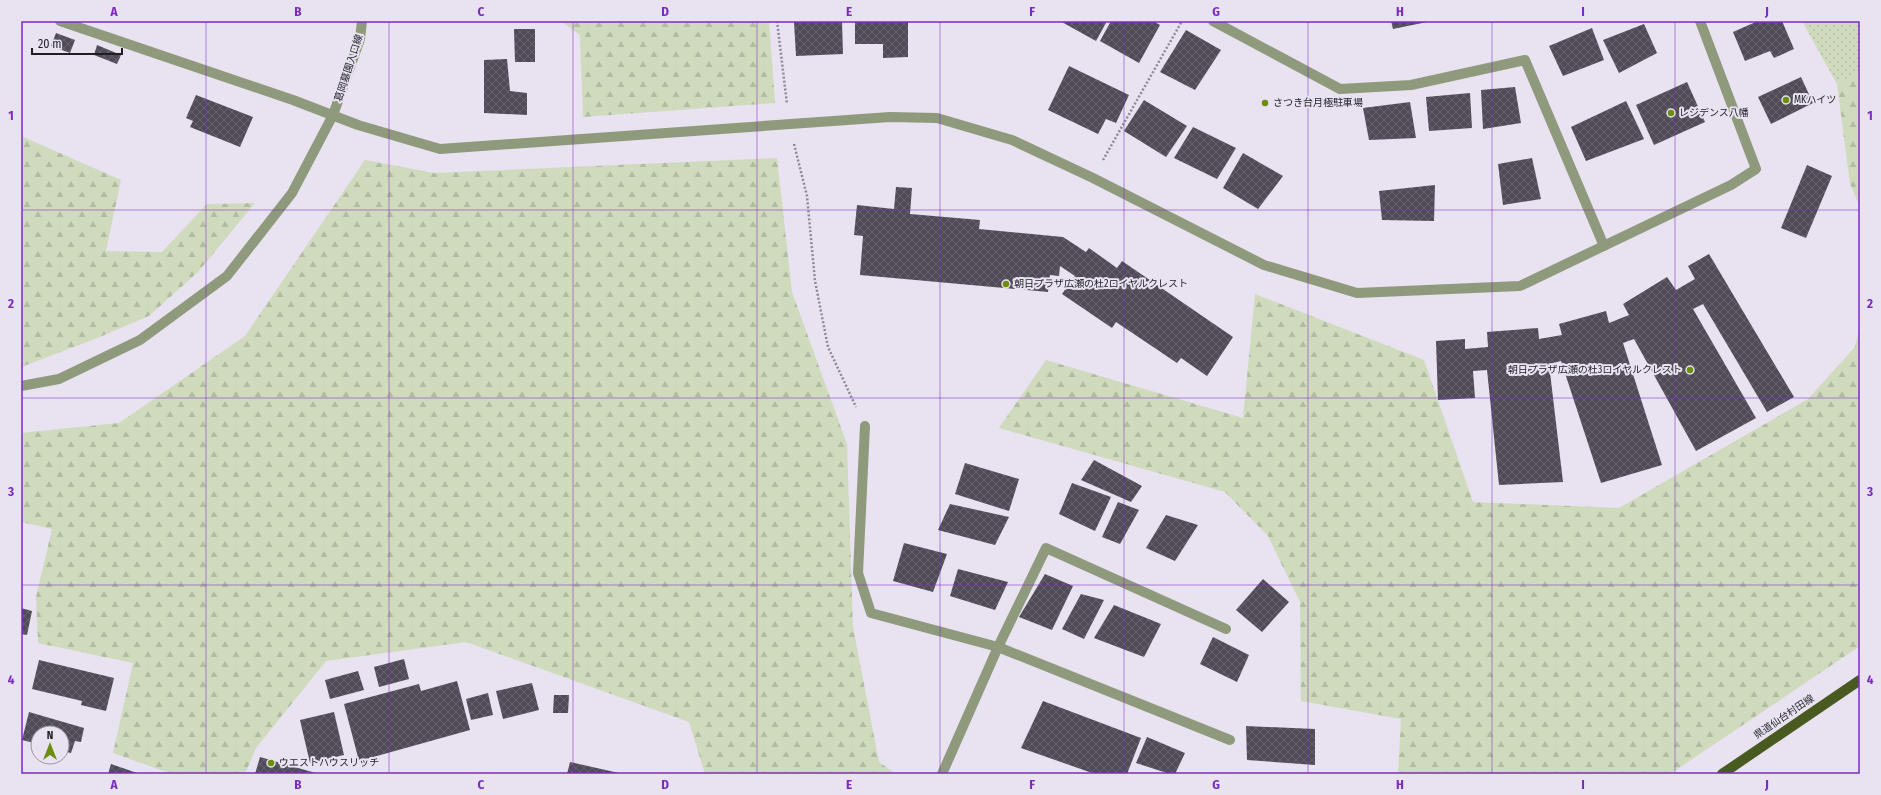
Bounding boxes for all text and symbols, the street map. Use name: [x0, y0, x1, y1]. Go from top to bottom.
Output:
text: A: [109, 4, 118, 19]
text: B: [294, 4, 302, 19]
text: C: [478, 4, 485, 19]
text: D: [661, 4, 669, 19]
text: E: [846, 4, 852, 19]
text: F: [1029, 4, 1035, 19]
text: G: [1212, 4, 1220, 19]
text: H: [1396, 4, 1404, 19]
text: I: [1581, 4, 1585, 19]
text: J: [1764, 4, 1769, 19]
scale bar: [32, 30, 122, 56]
street label: 葛岡墓園入口線: [332, 33, 366, 103]
text: 20 m: [38, 37, 62, 51]
place label: MKハイツ: [1794, 94, 1836, 106]
marker: MKハイツ: [1781, 95, 1791, 105]
place label: さつき台月極駐車場: [1273, 97, 1363, 109]
marker: さつき台月極駐車場: [1260, 98, 1270, 108]
place label: レジデンス八幡: [1679, 107, 1749, 119]
text: 1: [8, 108, 14, 123]
marker: レジデンス八幡: [1666, 108, 1676, 118]
text: 1: [1867, 108, 1873, 123]
place label: 朝日プラザ広瀬の杜2ロイヤルクレスト: [1014, 278, 1188, 290]
marker: 朝日プラザ広瀬の杜2ロイヤルクレスト: [1001, 279, 1011, 289]
text: 2: [7, 296, 14, 311]
text: 2: [1866, 296, 1873, 311]
place label: 朝日プラザ広瀬の杜3ロイヤルクレスト: [1508, 364, 1682, 376]
marker: 朝日プラザ広瀬の杜3ロイヤルクレスト: [1685, 365, 1695, 375]
text: 3: [7, 484, 14, 499]
text: 3: [1866, 484, 1873, 499]
text: 4: [8, 672, 15, 687]
text: 4: [1867, 672, 1874, 687]
street label: 県道仙台村田線: [1752, 692, 1816, 742]
north arrow: [30, 725, 70, 765]
text: N: [47, 729, 53, 742]
place label: ウエストハウスリッチ: [279, 757, 379, 769]
marker: ウエストハウスリッチ: [266, 758, 276, 768]
text: A: [109, 777, 118, 792]
text: B: [294, 777, 302, 792]
text: C: [478, 777, 485, 792]
text: D: [661, 777, 669, 792]
text: E: [846, 777, 852, 792]
text: F: [1029, 777, 1035, 792]
text: G: [1212, 777, 1220, 792]
text: H: [1396, 777, 1404, 792]
text: I: [1581, 777, 1585, 792]
text: J: [1764, 777, 1769, 792]

